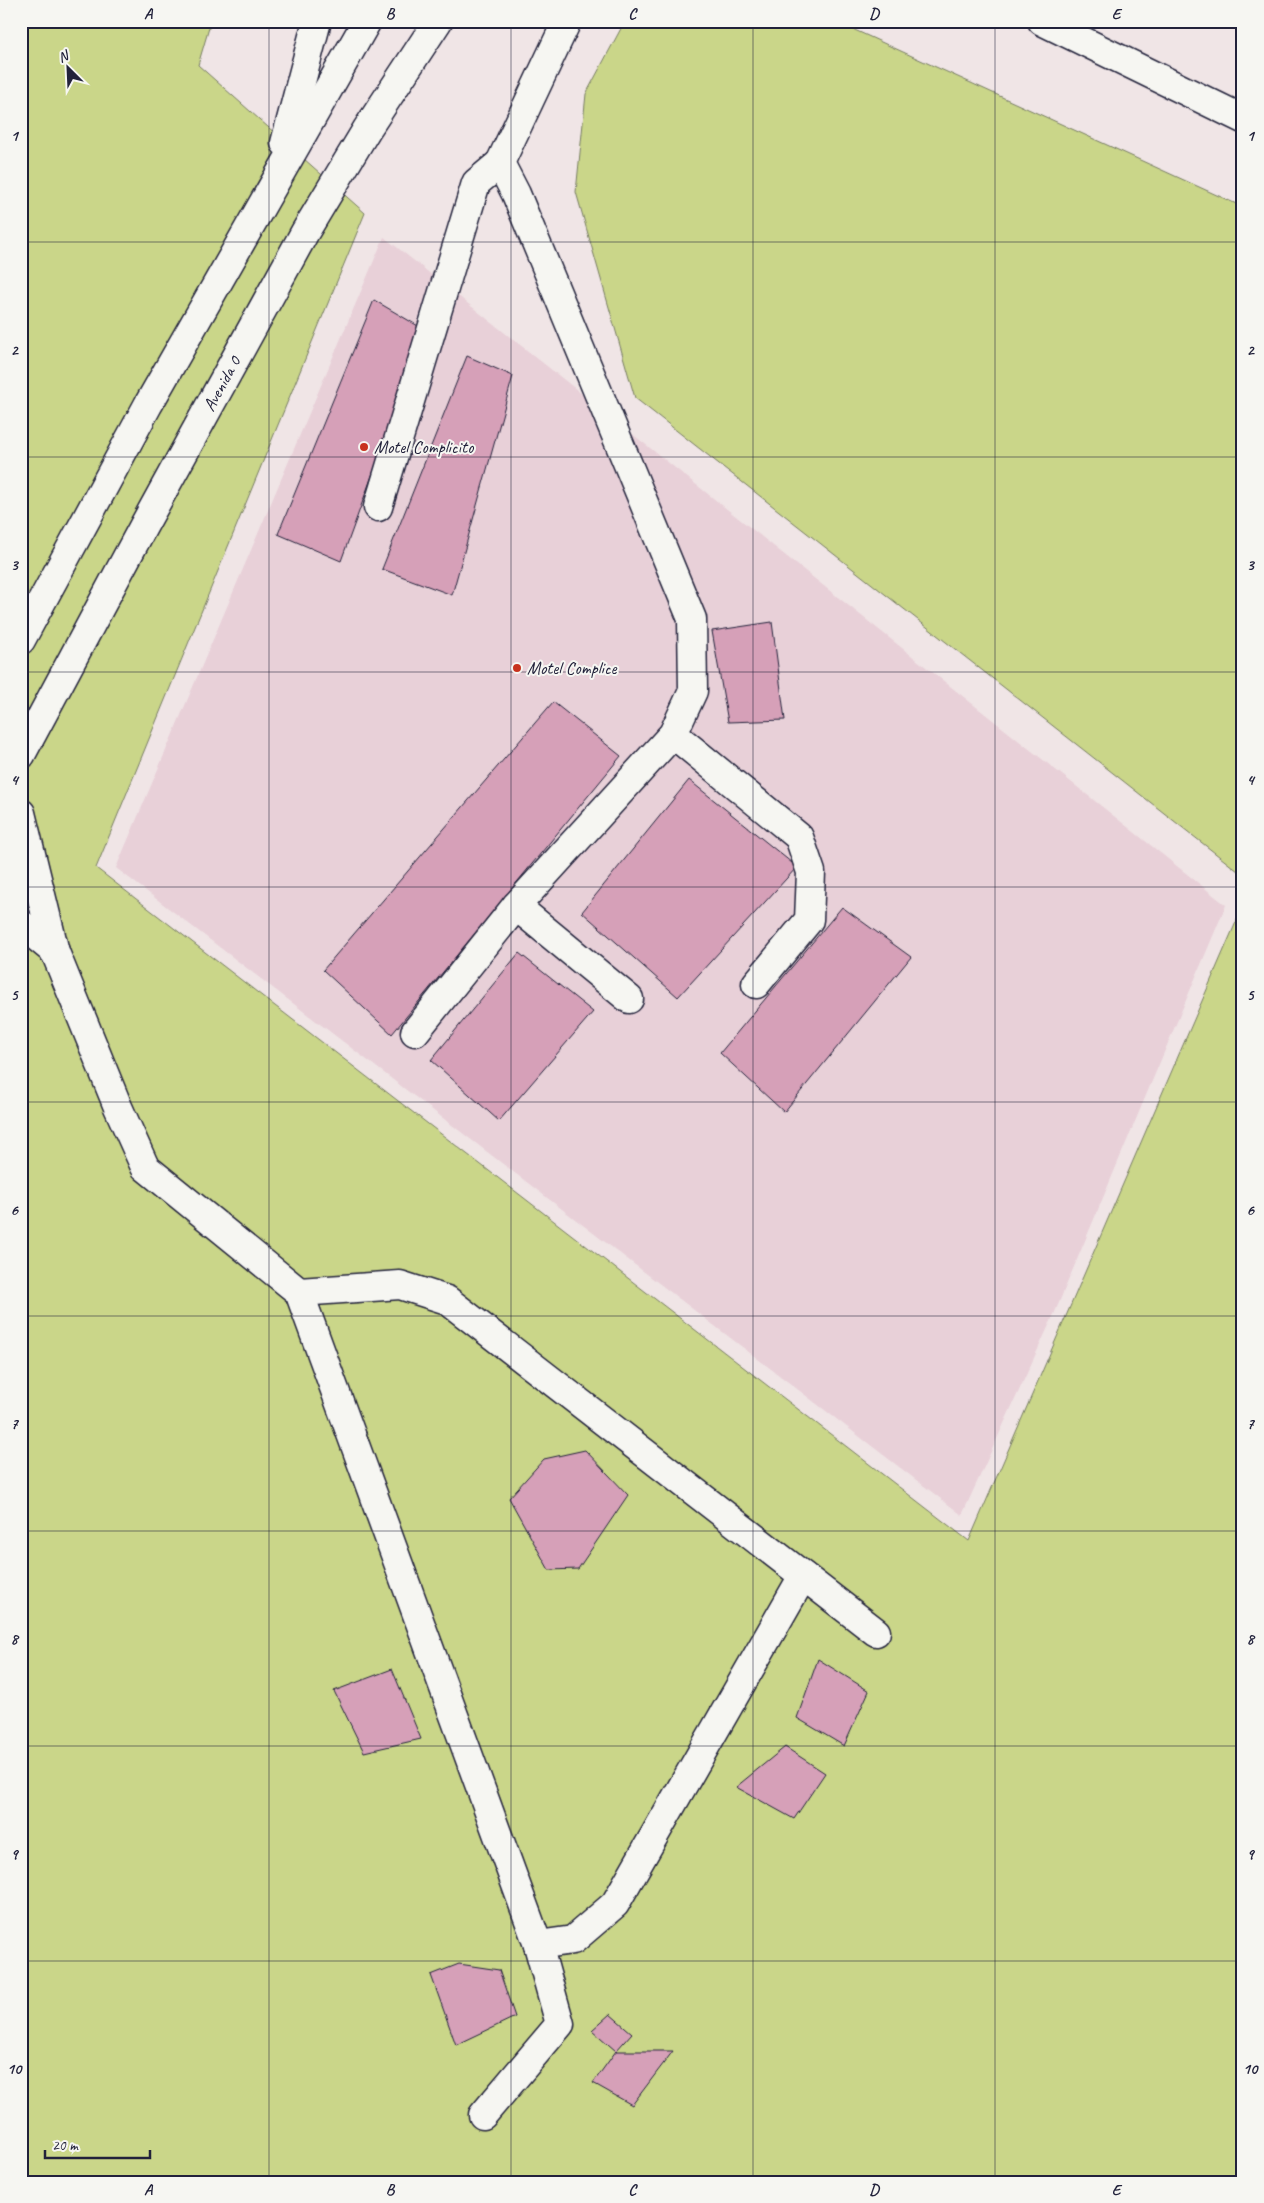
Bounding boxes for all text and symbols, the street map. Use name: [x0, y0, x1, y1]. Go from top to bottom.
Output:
text: A: [144, 4, 154, 24]
text: B: [386, 4, 396, 24]
text: C: [628, 4, 638, 24]
text: D: [869, 4, 880, 24]
text: E: [1112, 4, 1123, 24]
north arrow: [42, 42, 92, 92]
text: N: [55, 46, 72, 66]
text: 1: [10, 126, 19, 146]
text: 1: [1246, 126, 1255, 146]
text: 2: [10, 340, 19, 360]
text: 2: [1246, 340, 1255, 360]
street label: Avenida 0: [198, 351, 246, 415]
place label: Motel Complicito: [374, 436, 475, 458]
marker: Motel Complicito: [358, 441, 370, 453]
text: 3: [10, 555, 19, 575]
text: 3: [1246, 555, 1255, 575]
place label: Motel Complice: [527, 657, 618, 679]
marker: Motel Complice: [511, 662, 523, 674]
text: 4: [10, 770, 19, 790]
text: 4: [1246, 770, 1255, 790]
text: 5: [11, 985, 20, 1005]
text: 5: [1247, 985, 1256, 1005]
text: 6: [10, 1200, 19, 1220]
text: 6: [1246, 1200, 1255, 1220]
text: 7: [10, 1414, 19, 1434]
text: 7: [1246, 1414, 1255, 1434]
text: 8: [10, 1629, 19, 1649]
text: 8: [1246, 1629, 1255, 1649]
text: 9: [10, 1844, 19, 1864]
text: 9: [1246, 1844, 1255, 1864]
text: 10: [7, 2059, 23, 2079]
text: 10: [1243, 2059, 1259, 2079]
scale bar: [45, 2128, 150, 2160]
text: 20 m: [52, 2136, 79, 2155]
text: A: [144, 2180, 154, 2200]
text: B: [386, 2180, 396, 2200]
text: C: [628, 2180, 638, 2200]
text: D: [869, 2180, 880, 2200]
text: E: [1112, 2180, 1123, 2200]

